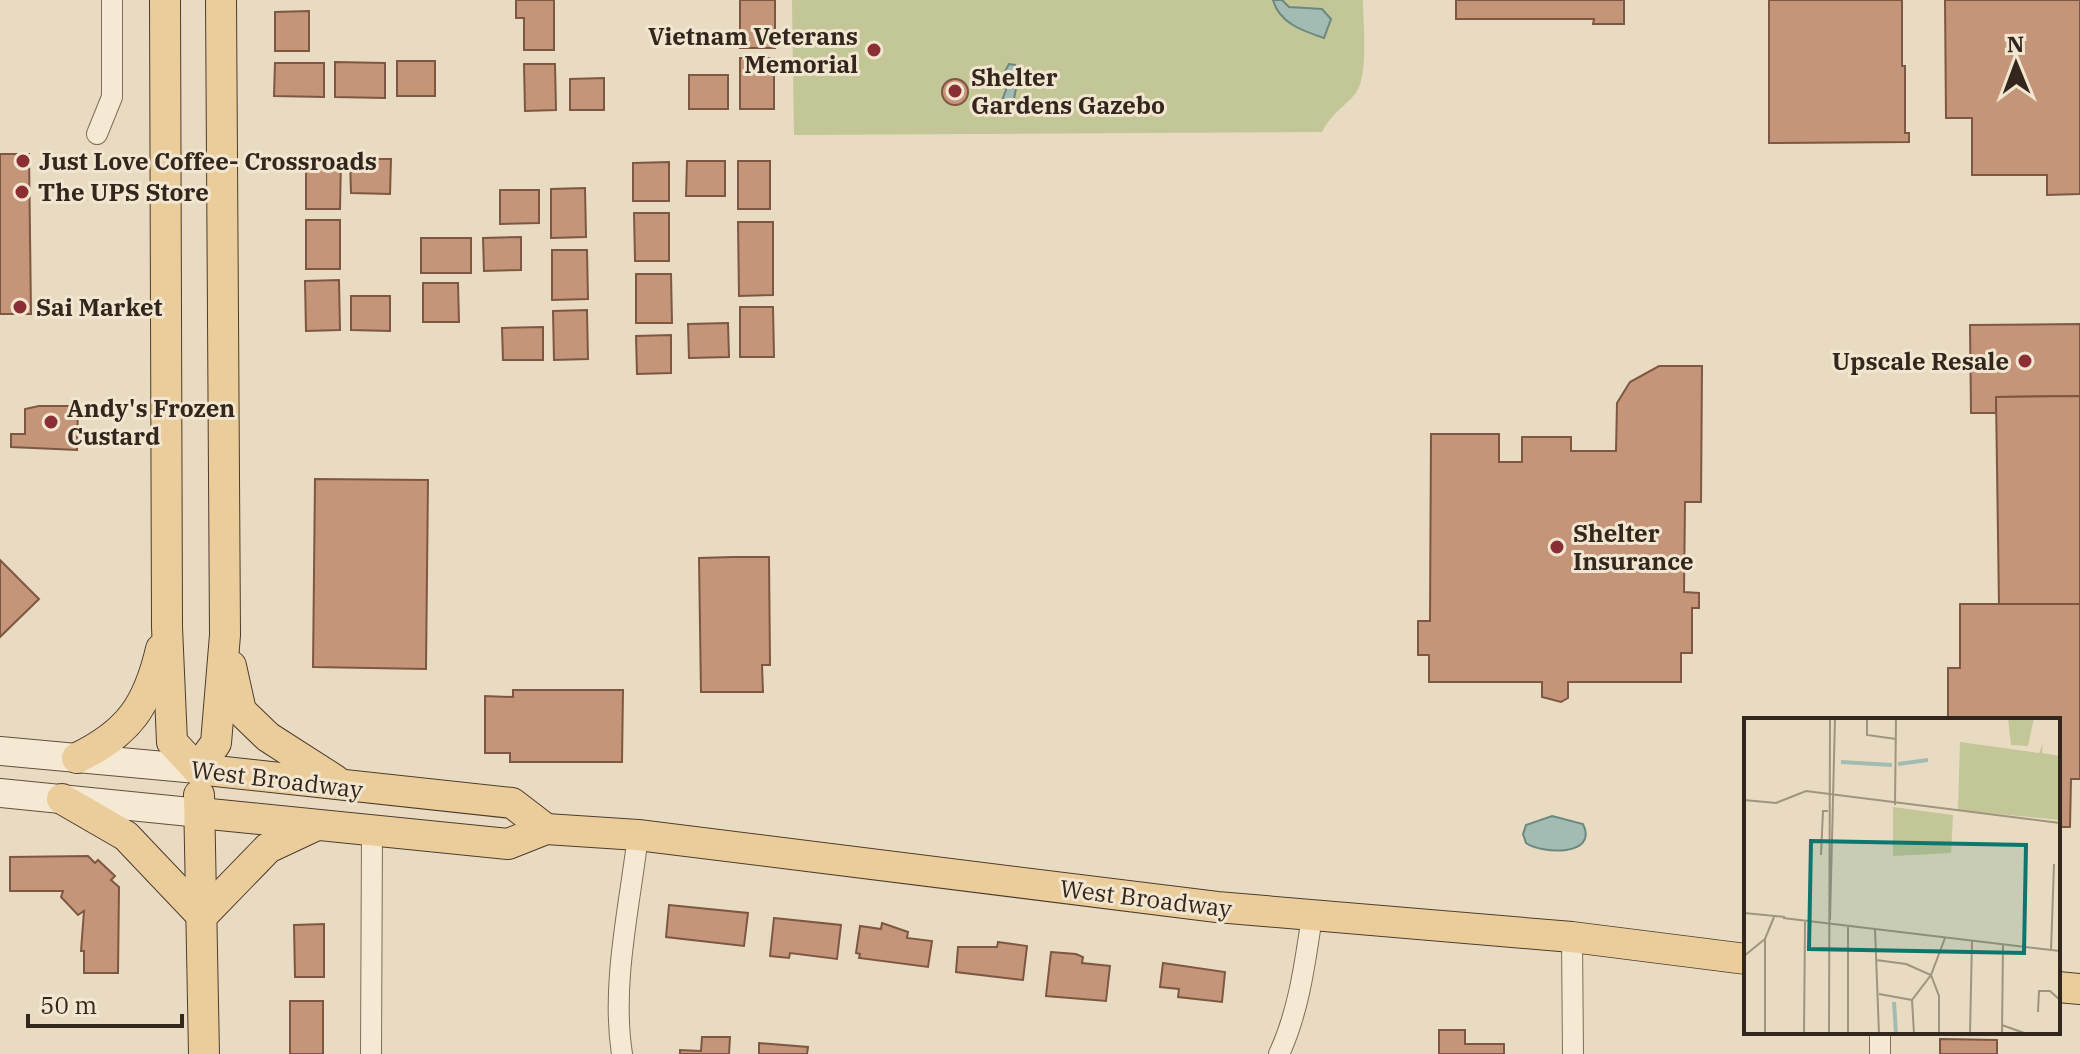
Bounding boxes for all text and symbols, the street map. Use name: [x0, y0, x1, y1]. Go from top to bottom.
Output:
place label: Vietnam Veterans Memorial: [648, 20, 858, 80]
north arrow: [1976, 24, 2056, 104]
text: N: [2007, 29, 2025, 58]
marker: Vietnam Veterans Memorial: [865, 41, 883, 59]
place label: Shelter Gardens Gazebo: [971, 61, 1165, 121]
marker: Shelter Gardens Gazebo: [946, 82, 964, 100]
place label: Just Love Coffee- Crossroads: [39, 145, 377, 177]
marker: Just Love Coffee- Crossroads: [14, 152, 32, 170]
place label: The UPS Store: [38, 176, 209, 208]
marker: The UPS Store: [13, 183, 31, 201]
place label: Sai Market: [36, 291, 163, 323]
marker: Sai Market: [11, 298, 29, 316]
place label: Upscale Resale: [1832, 345, 2009, 377]
marker: Upscale Resale: [2016, 352, 2034, 370]
place label: Andy's Frozen Custard: [67, 392, 235, 452]
marker: Andy's Frozen Custard: [42, 413, 60, 431]
place label: Shelter Insurance: [1573, 517, 1694, 577]
marker: Shelter Insurance: [1548, 538, 1566, 556]
inset map: [1744, 718, 2060, 1034]
street label: West Broadway: [189, 753, 365, 805]
street label: West Broadway: [1058, 872, 1234, 924]
scale bar: [28, 978, 182, 1028]
text: 50 m: [40, 989, 97, 1021]

